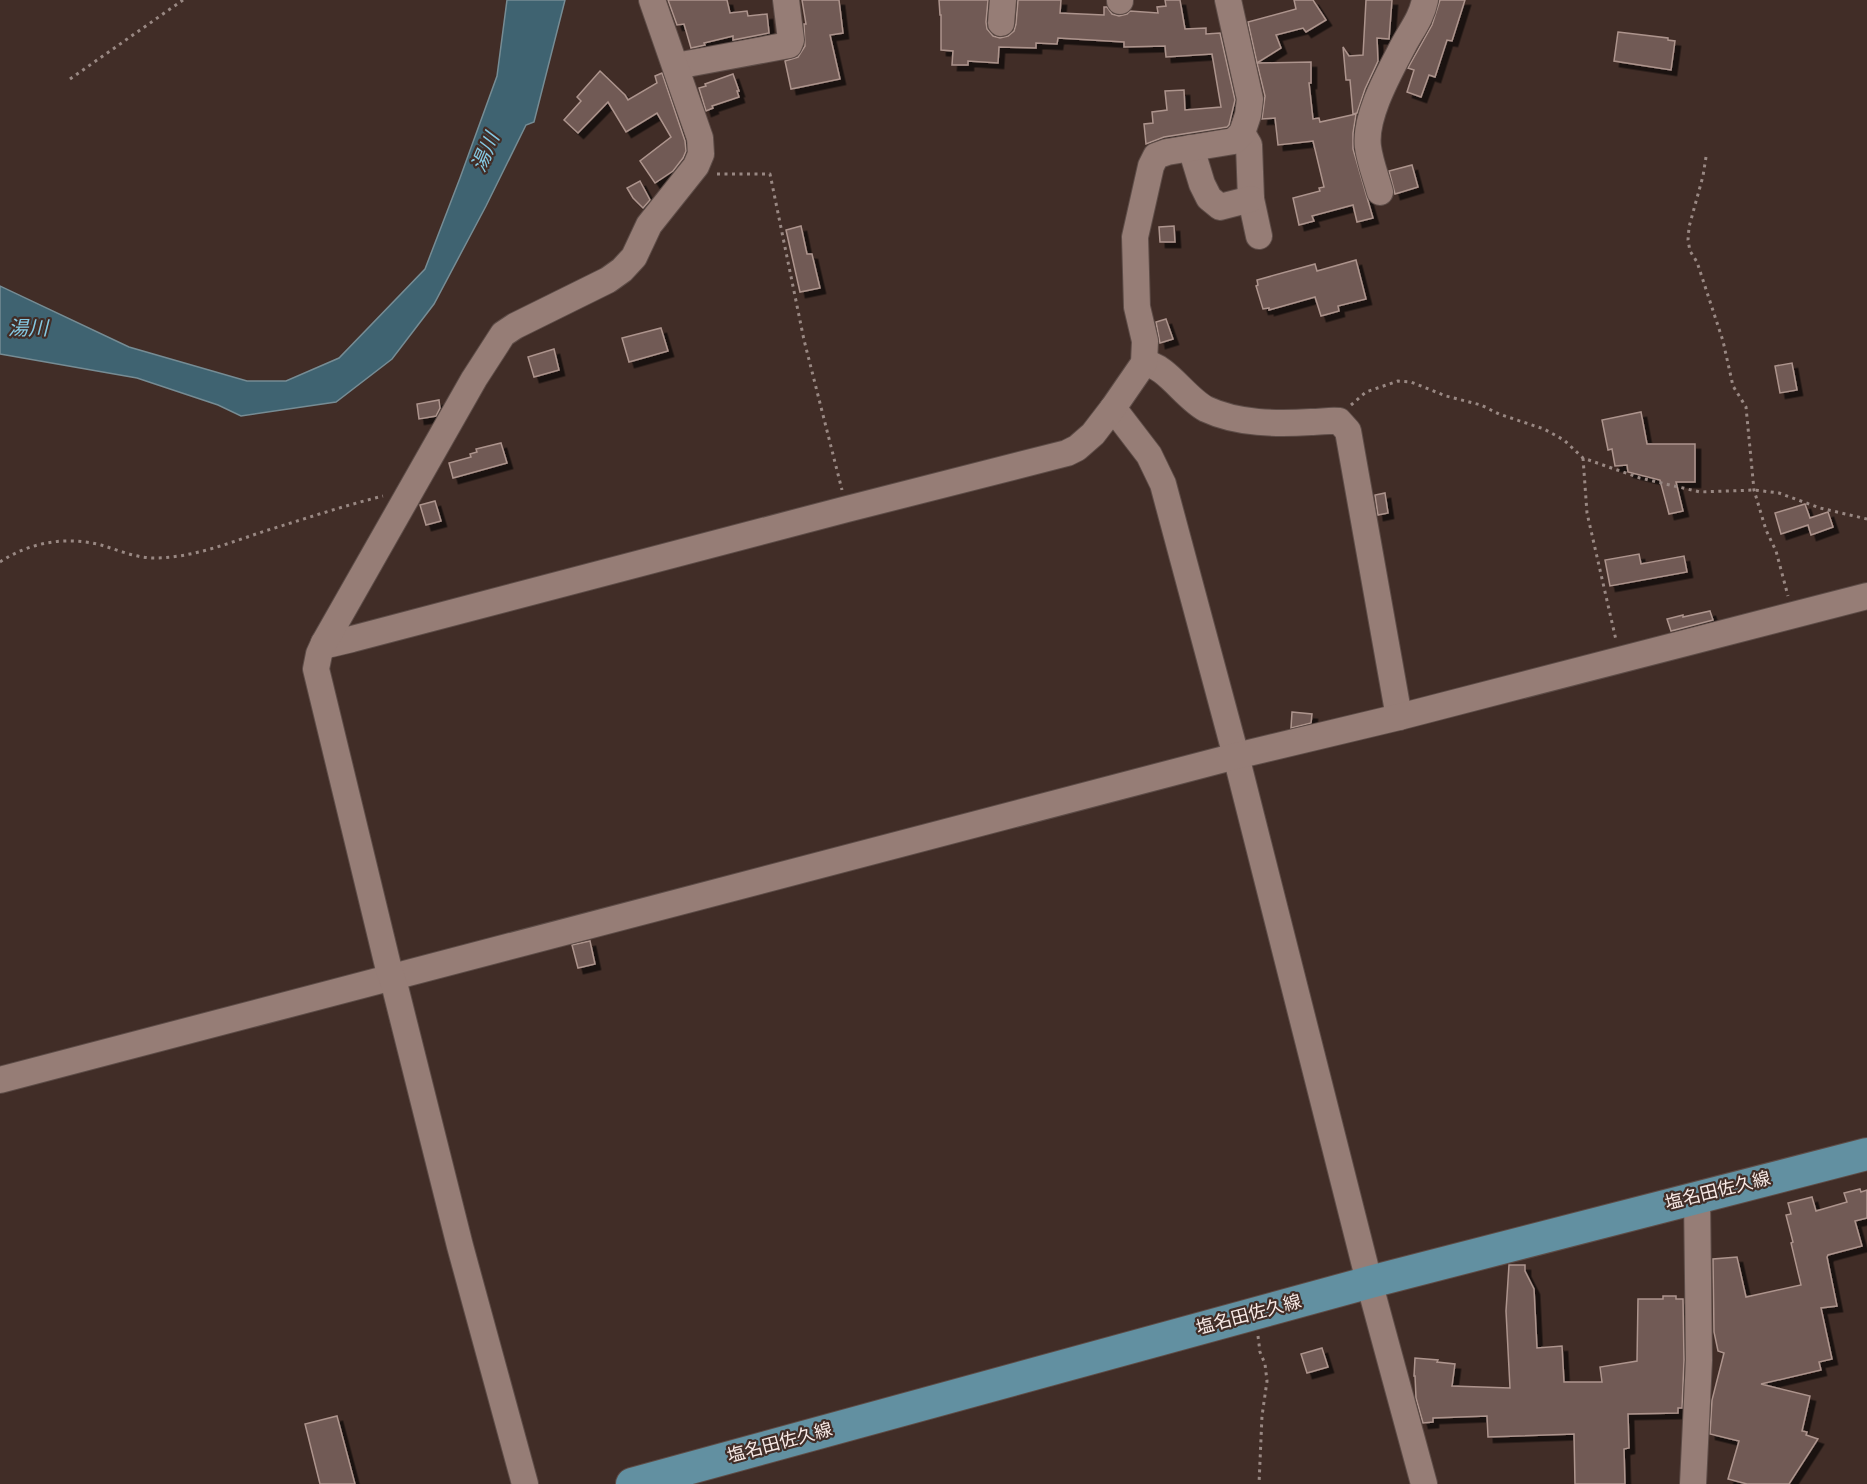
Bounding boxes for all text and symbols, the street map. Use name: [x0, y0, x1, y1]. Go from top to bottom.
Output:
water label: 湯川: [467, 128, 508, 176]
water label: 湯川: [8, 317, 50, 343]
street label: 塩名田佐久線: [1663, 1168, 1773, 1216]
street label: 塩名田佐久線: [1194, 1291, 1304, 1341]
street label: 塩名田佐久線: [725, 1419, 835, 1469]

